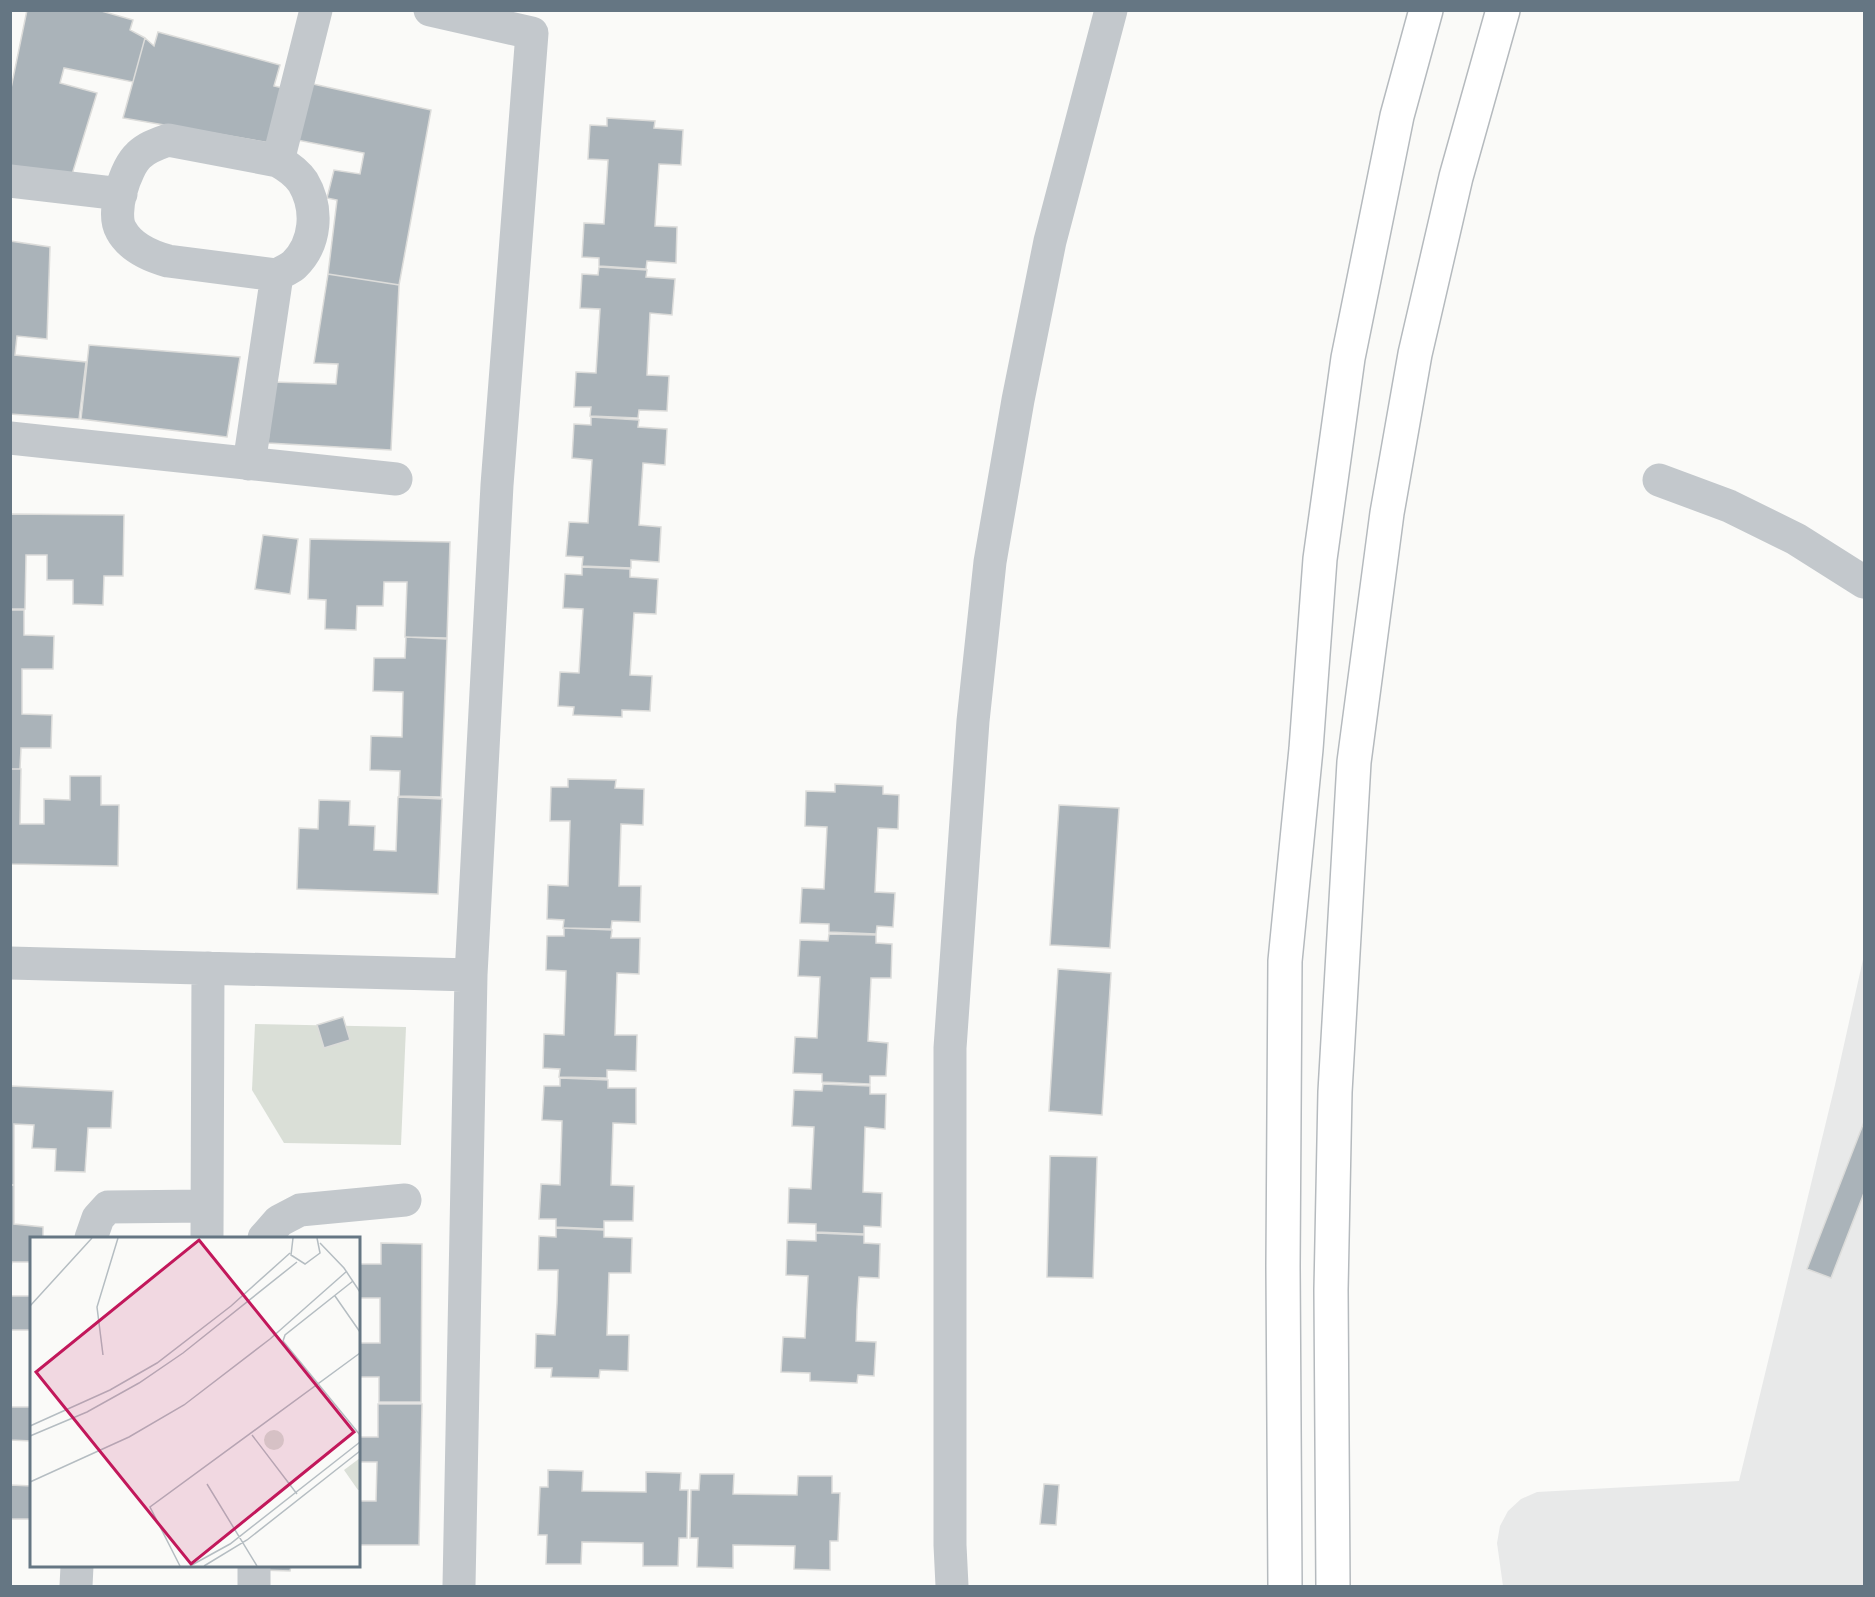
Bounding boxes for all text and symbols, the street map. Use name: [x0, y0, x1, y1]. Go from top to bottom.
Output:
inset map: [30, 1237, 360, 1567]

